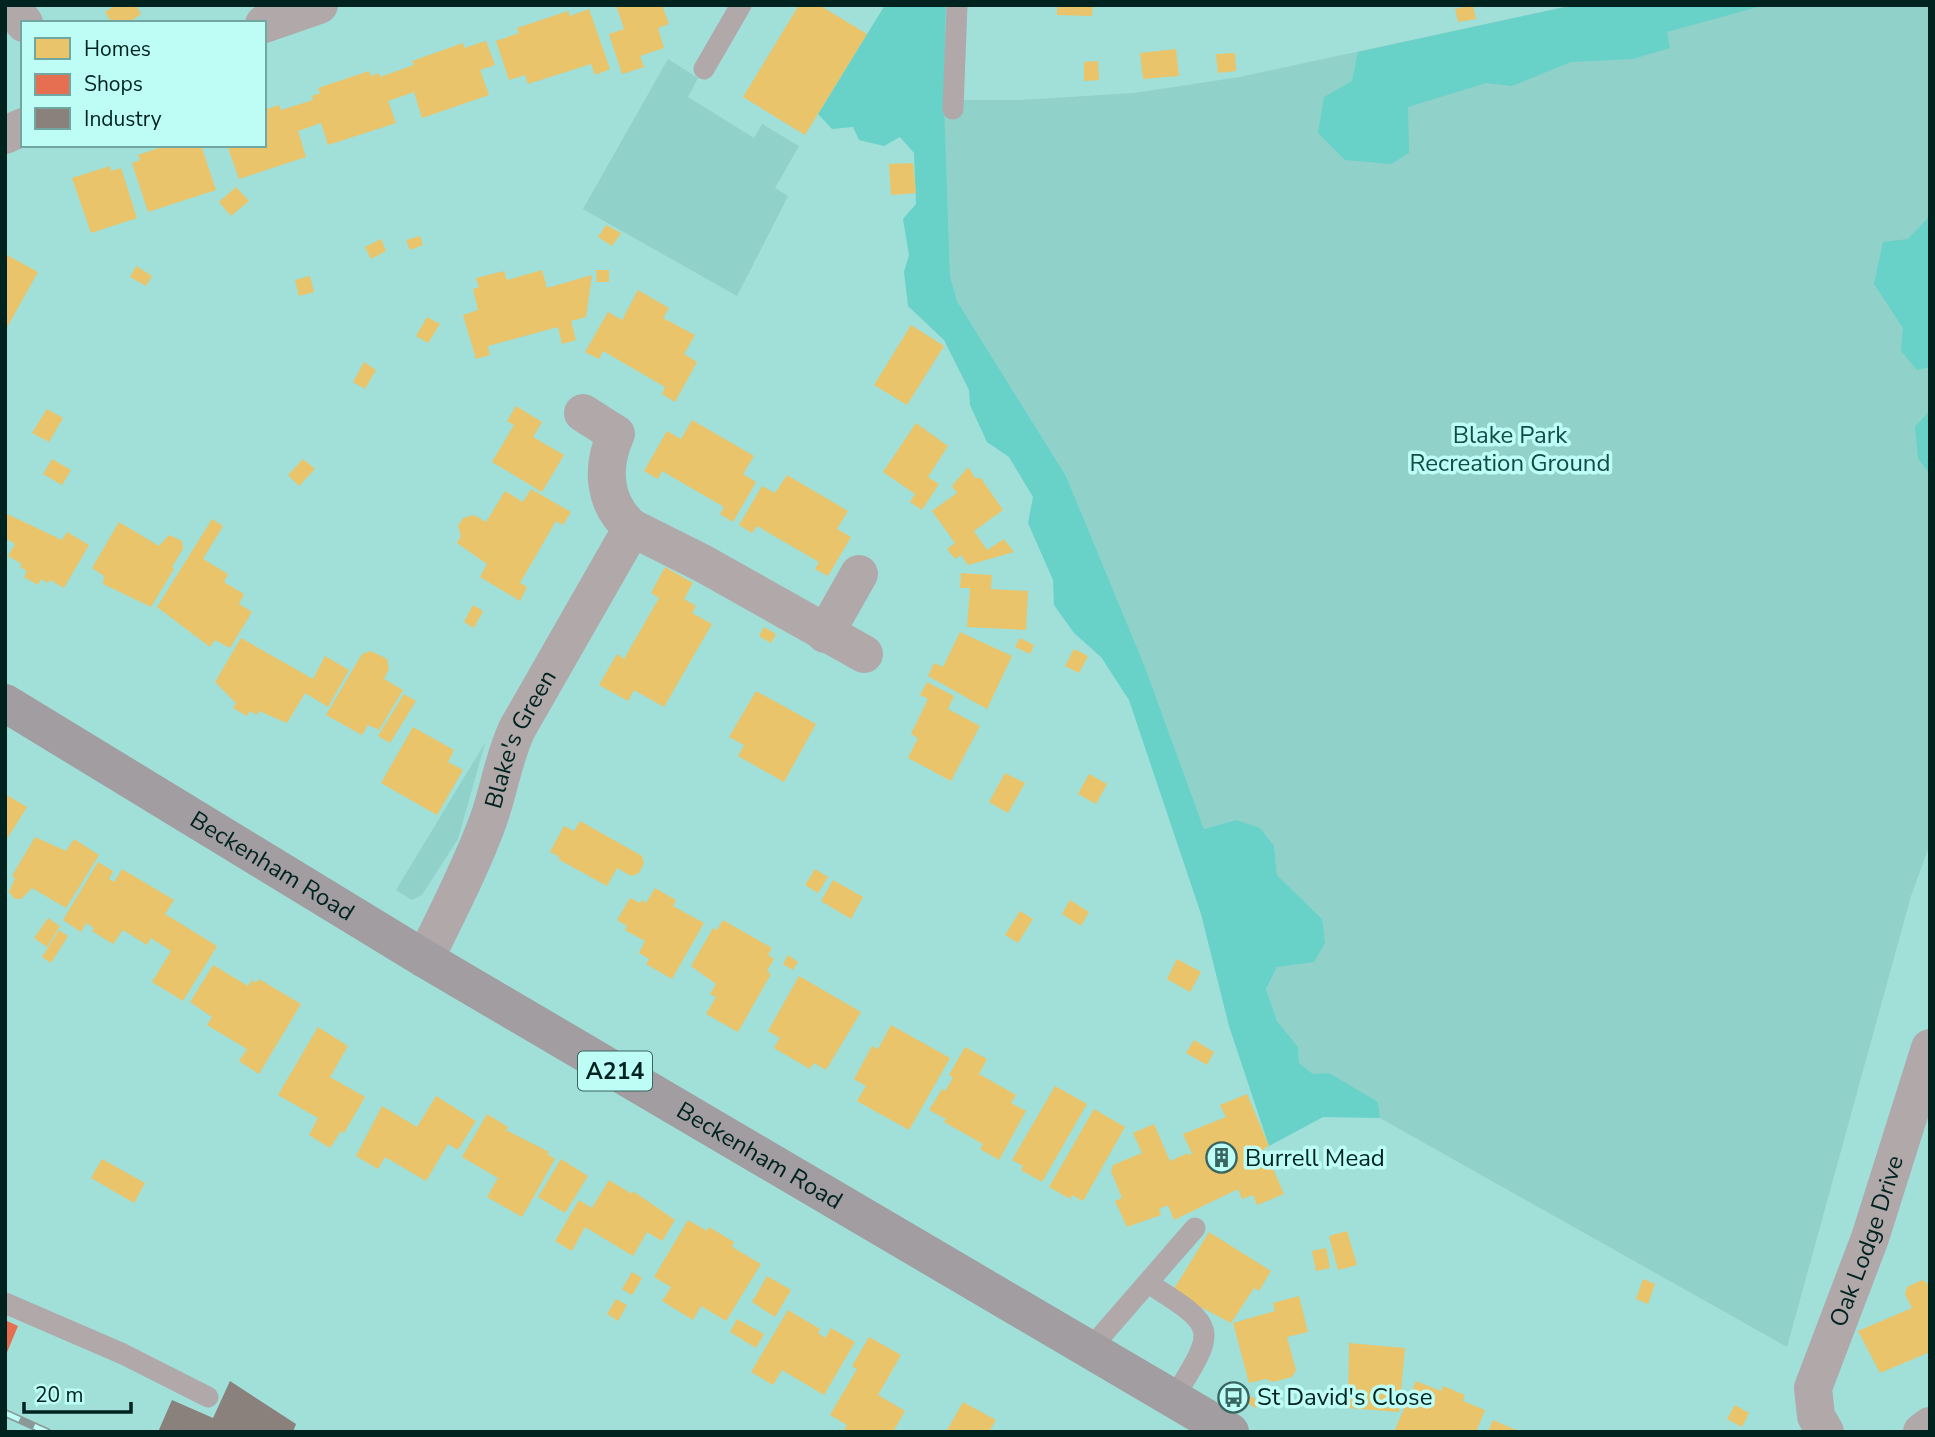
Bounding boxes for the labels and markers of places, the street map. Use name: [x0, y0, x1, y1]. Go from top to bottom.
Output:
building icon: Burrell Mead: [1205, 1141, 1239, 1175]
place label: Burrell Mead: [1245, 1142, 1385, 1174]
bus stop icon: St David's Close: [1217, 1380, 1251, 1414]
place label: St David's Close: [1257, 1381, 1432, 1413]

